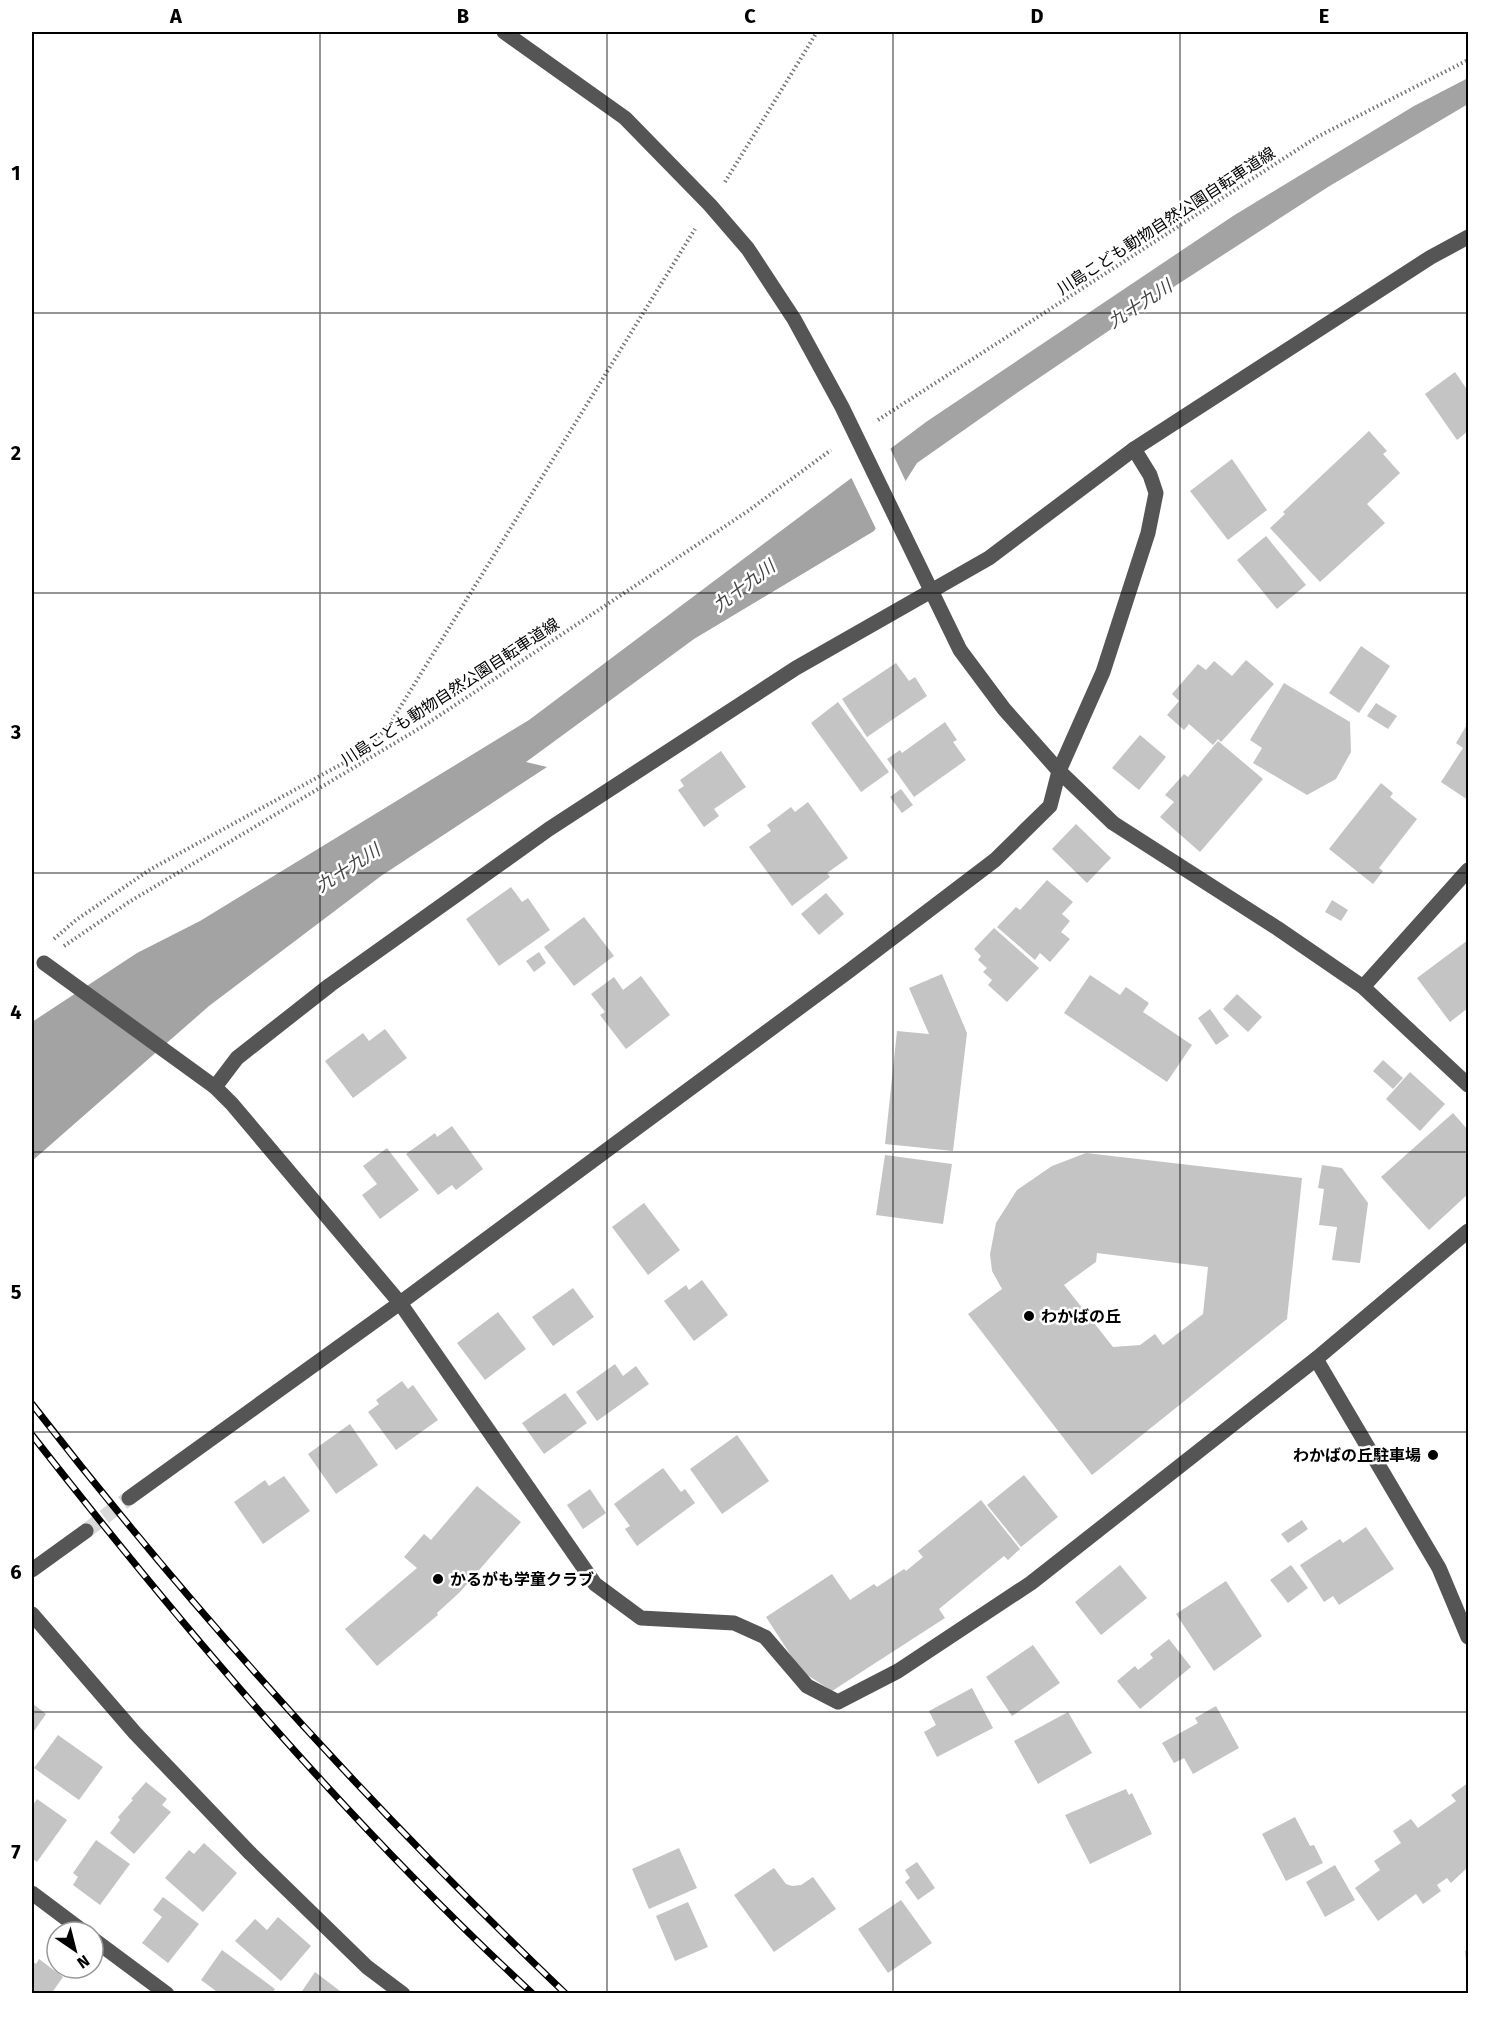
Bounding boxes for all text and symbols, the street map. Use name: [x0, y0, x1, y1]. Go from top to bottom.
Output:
text: A: [169, 4, 183, 28]
text: B: [457, 4, 469, 28]
text: C: [744, 4, 756, 28]
text: D: [1030, 4, 1044, 28]
text: E: [1319, 4, 1329, 28]
street label: 川島こども動物自然公園自転車道線: [1053, 143, 1279, 299]
text: 1: [11, 161, 21, 185]
water label: 九十九川: [1104, 274, 1178, 333]
text: 2: [11, 441, 21, 465]
water label: 九十九川: [709, 554, 781, 616]
street label: 川島こども動物自然公園自転車道線: [337, 614, 563, 770]
text: 3: [10, 720, 21, 744]
water label: 九十九川: [312, 838, 386, 897]
text: 4: [10, 1000, 22, 1024]
text: 5: [11, 1280, 22, 1304]
place label: わかばの丘: [1041, 1307, 1121, 1326]
marker: わかばの丘: [1022, 1309, 1036, 1323]
place label: わかばの丘駐車場: [1293, 1446, 1421, 1465]
marker: わかばの丘駐車場: [1426, 1448, 1440, 1462]
text: 6: [10, 1560, 22, 1584]
place label: かるがも学童クラブ: [450, 1570, 594, 1589]
marker: かるがも学童クラブ: [431, 1572, 445, 1586]
text: 7: [11, 1840, 21, 1864]
north arrow: [45, 1920, 105, 1980]
text: N: [74, 1951, 93, 1973]

